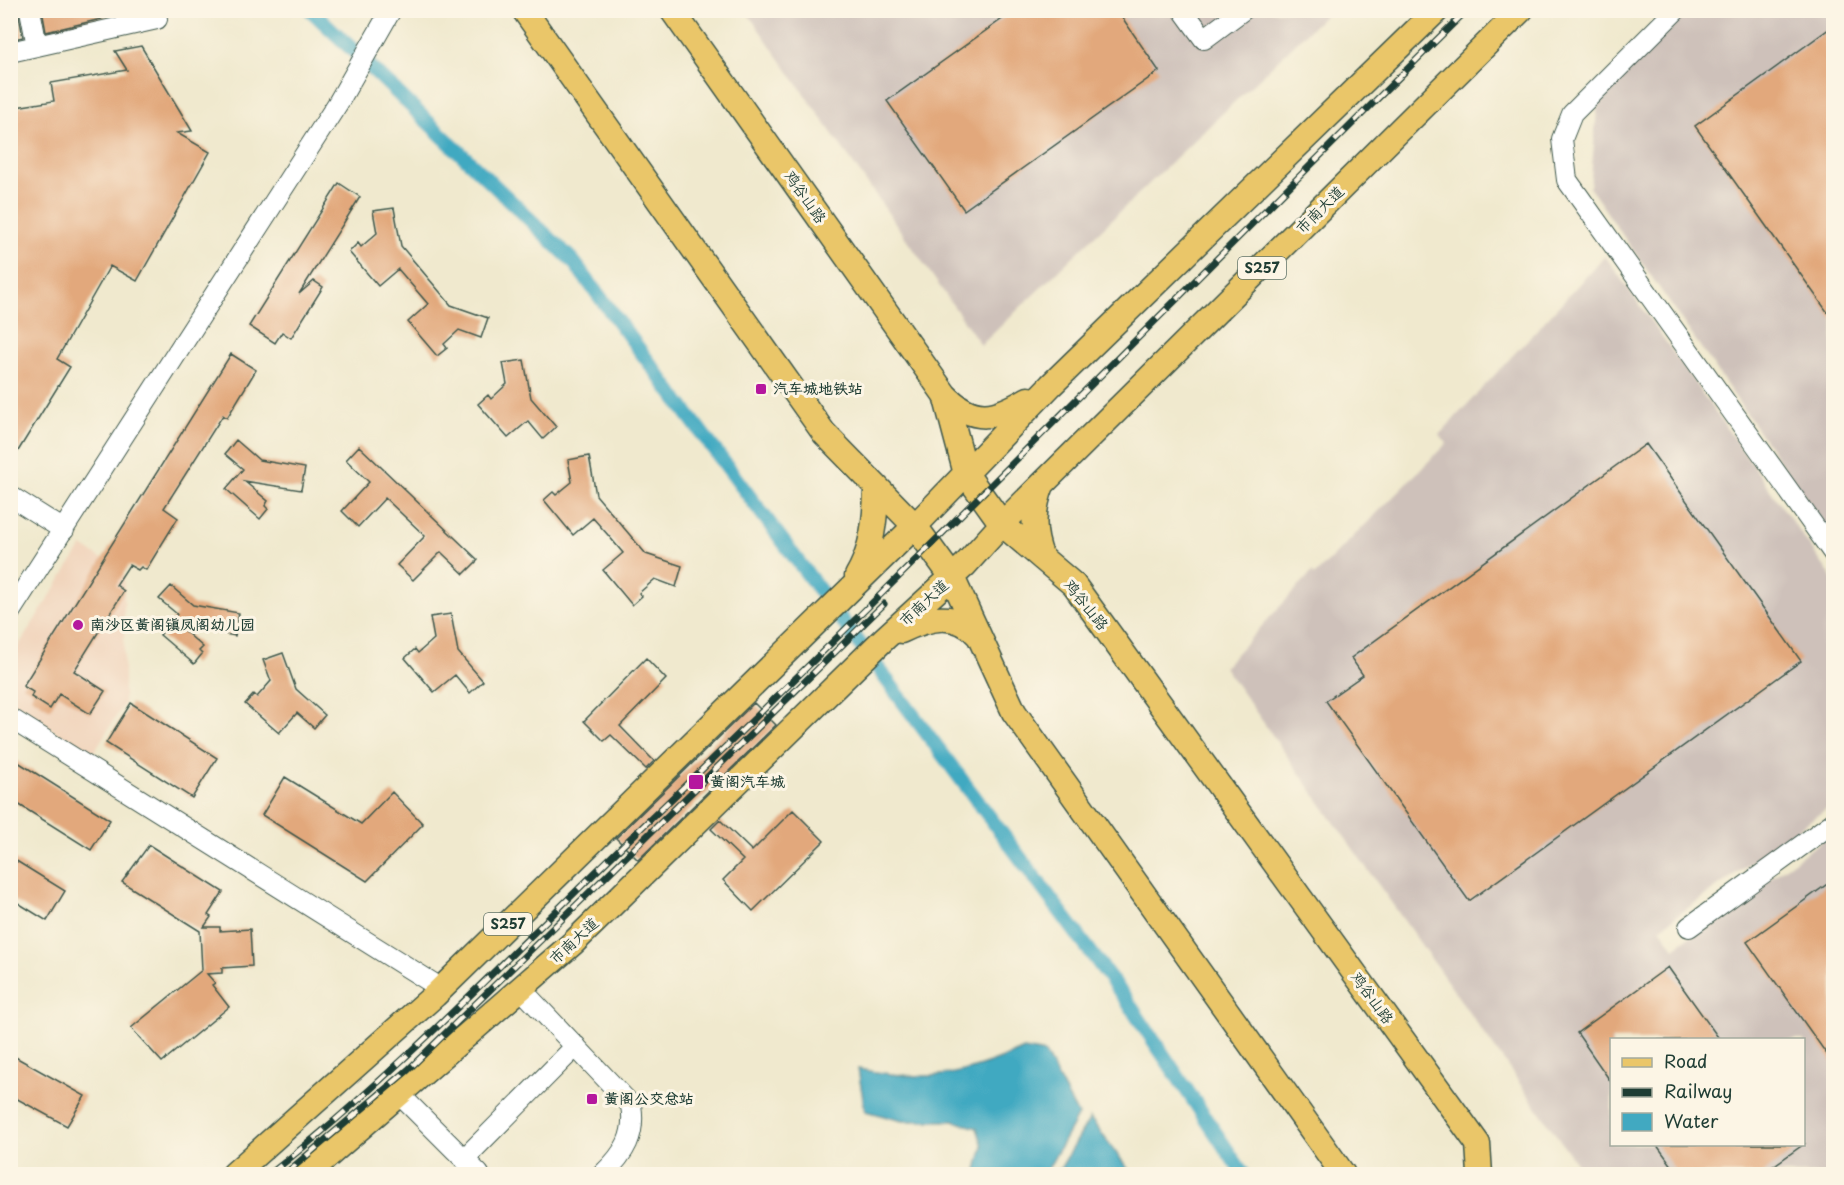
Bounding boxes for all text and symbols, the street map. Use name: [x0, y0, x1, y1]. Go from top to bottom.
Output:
street label: 鸡谷山路: [780, 165, 833, 227]
street label: 市南大道: [1290, 180, 1348, 238]
road number: S257: [1238, 257, 1286, 279]
place label: 汽车城地铁站: [773, 376, 863, 399]
marker: 汽车城地铁站: [754, 382, 768, 396]
street label: 市南大道: [893, 573, 953, 631]
street label: 鸡谷山路: [1059, 573, 1115, 635]
place label: 南沙区黄阁镇凤阁幼儿园: [90, 612, 255, 635]
marker: 南沙区黄阁镇凤阁幼儿园: [71, 618, 85, 632]
place label: 黄阁汽车城: [710, 769, 785, 792]
marker: 黄阁汽车城: [687, 773, 705, 791]
street label: 市南大道: [543, 911, 603, 969]
road number: S257: [484, 913, 532, 935]
street label: 鸡谷山路: [1346, 966, 1400, 1028]
legend: [1610, 1038, 1805, 1146]
text: Road: [1664, 1047, 1708, 1074]
text: Railway: [1664, 1077, 1732, 1104]
place label: 黄阁公交总站: [604, 1086, 694, 1109]
marker: 黄阁公交总站: [585, 1092, 599, 1106]
text: Water: [1664, 1107, 1719, 1134]

